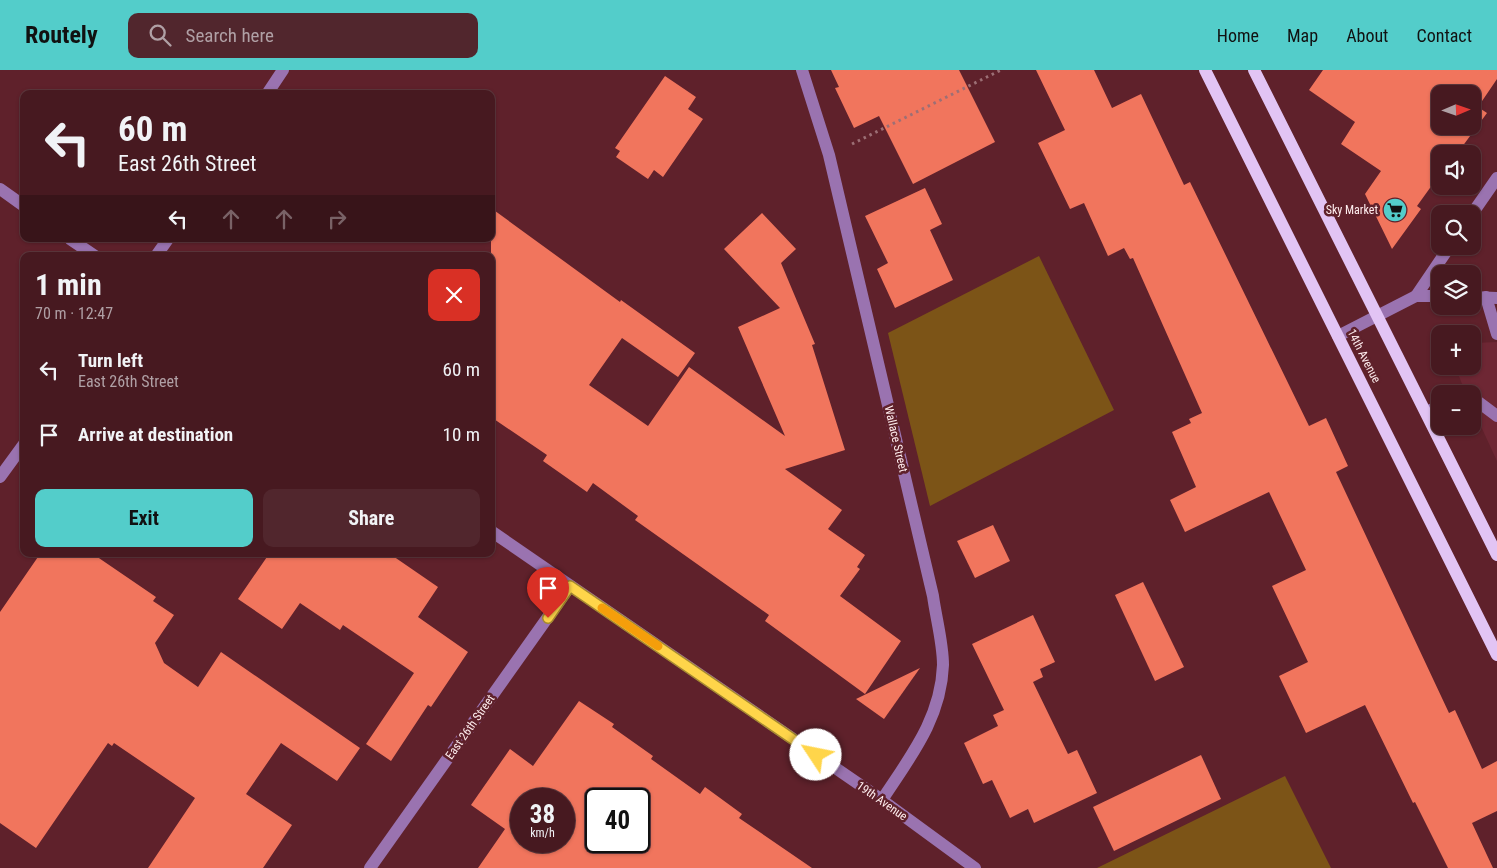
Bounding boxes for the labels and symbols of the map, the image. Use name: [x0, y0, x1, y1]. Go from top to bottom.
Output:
north arrow: [1431, 85, 1481, 135]
supermarket icon: Sky Market: [1382, 197, 1408, 223]
place label: Sky Market: [1326, 203, 1378, 217]
street label: 14th Avenue: [1344, 327, 1384, 386]
street label: Wallace Street: [882, 404, 911, 474]
pin: [527, 567, 569, 618]
street label: East 26th Street: [443, 692, 498, 762]
position arrow: [789, 728, 841, 780]
street label: 19th Avenue: [854, 778, 910, 824]
speed limit sign: 40: [585, 788, 650, 853]

